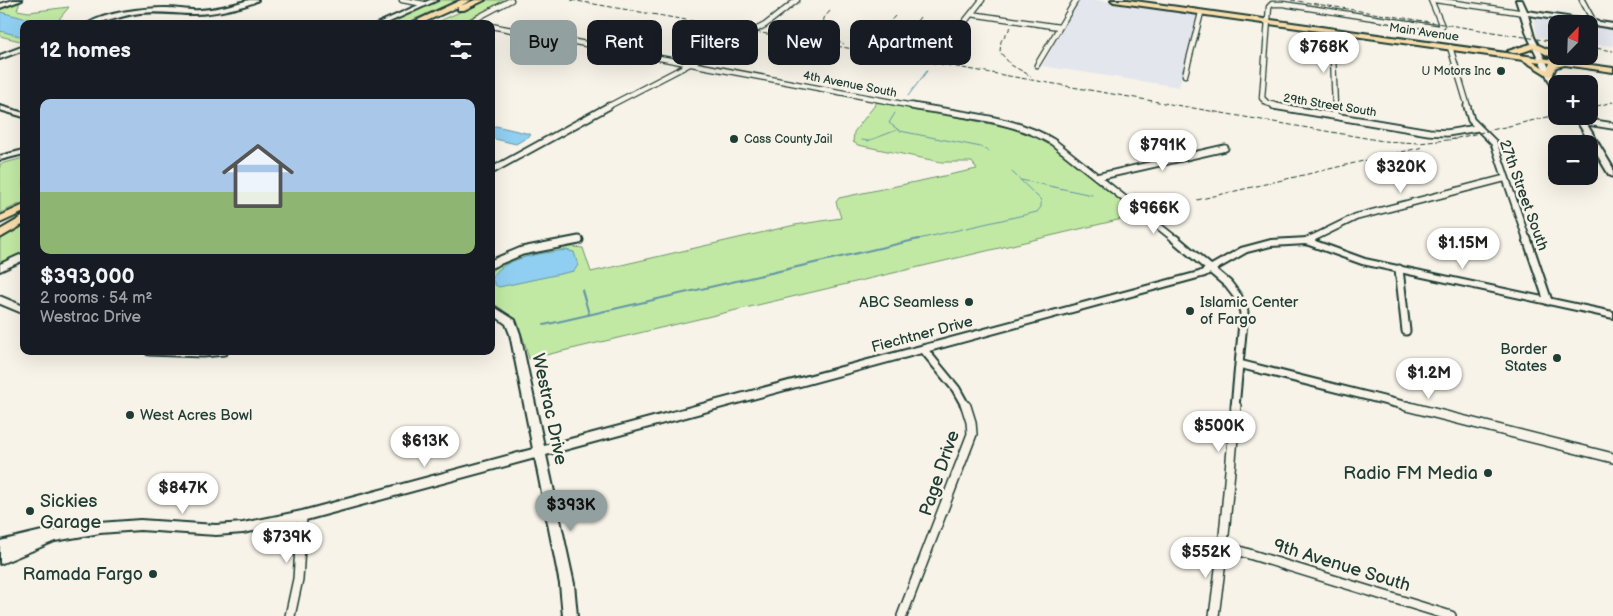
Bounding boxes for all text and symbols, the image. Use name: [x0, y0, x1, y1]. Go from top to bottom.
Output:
north arrow: [1548, 15, 1598, 65]
map controls: [1548, 15, 1598, 185]
chip: Buy: [510, 20, 577, 65]
chip: Rent: [587, 20, 662, 65]
chip: Filters: [672, 20, 758, 65]
chip: New: [768, 20, 840, 65]
chip: Apartment: [850, 20, 971, 65]
street label: Main Avenue: [1388, 20, 1460, 45]
pin: $768K: [1289, 32, 1359, 74]
icon: filters: [447, 36, 475, 64]
text: 12 homes: [40, 38, 131, 63]
text: $768K: [1299, 38, 1349, 57]
place label: U Motors Inc: [1421, 64, 1491, 79]
marker: U Motors Inc: [1495, 65, 1507, 77]
street label: 4th Avenue South: [802, 68, 898, 101]
button: +: [1548, 75, 1598, 125]
street label: 29th Street South: [1282, 91, 1378, 120]
pin: $791K: [1128, 130, 1198, 172]
icon: home: [213, 131, 303, 221]
place label: Cass County Jail: [744, 132, 832, 147]
marker: Cass County Jail: [728, 133, 740, 145]
button: −: [1548, 135, 1598, 185]
text: $791K: [1140, 136, 1186, 155]
street label: 27th Street South: [1495, 137, 1552, 253]
pin: $320K: [1366, 152, 1436, 194]
text: $320K: [1376, 158, 1426, 177]
pin: $966K: [1119, 192, 1189, 235]
text: $966K: [1129, 199, 1179, 218]
pin: $1.15M: [1422, 228, 1504, 270]
text: $1.15M: [1438, 234, 1488, 253]
text: $393,000: [40, 264, 135, 289]
text: 2 rooms · 54 m²: [40, 289, 152, 308]
place label: ABC Seamless: [859, 293, 960, 312]
place label: Islamic Center of Fargo: [1200, 293, 1299, 329]
marker: ABC Seamless: [963, 296, 975, 308]
marker: Islamic Center of Fargo: [1184, 305, 1196, 317]
text: Westrac Drive: [40, 308, 141, 327]
street label: Fiechtner Drive: [869, 312, 975, 357]
place label: Border States: [1500, 340, 1548, 376]
street label: Westrac Drive: [527, 351, 572, 467]
marker: Border States: [1551, 352, 1563, 364]
pin: $1.2M: [1394, 358, 1464, 400]
text: $1.2M: [1407, 364, 1451, 383]
place label: West Acres Bowl: [140, 406, 252, 425]
marker: West Acres Bowl: [124, 409, 136, 421]
pin: $500K: [1184, 410, 1254, 453]
text: $500K: [1194, 417, 1244, 436]
pin: $613K: [390, 426, 460, 468]
street label: Page Drive: [915, 427, 964, 519]
text: $613K: [401, 432, 449, 451]
place label: Radio FM Media: [1343, 463, 1478, 484]
marker: Radio FM Media: [1482, 467, 1494, 479]
pin: $847K: [148, 472, 218, 515]
text: $847K: [158, 479, 208, 498]
pin: $393K: [536, 490, 606, 532]
place label: Sickies Garage: [40, 491, 101, 533]
text: $393K: [546, 496, 596, 515]
marker: Sickies Garage: [24, 505, 36, 517]
pin: $739K: [252, 522, 322, 564]
text: $739K: [263, 528, 311, 547]
street label: 9th Avenue South: [1271, 535, 1413, 596]
pin: $552K: [1171, 536, 1241, 579]
text: $552K: [1181, 543, 1231, 562]
place label: Ramada Fargo: [22, 564, 143, 585]
marker: Ramada Fargo: [147, 568, 159, 580]

